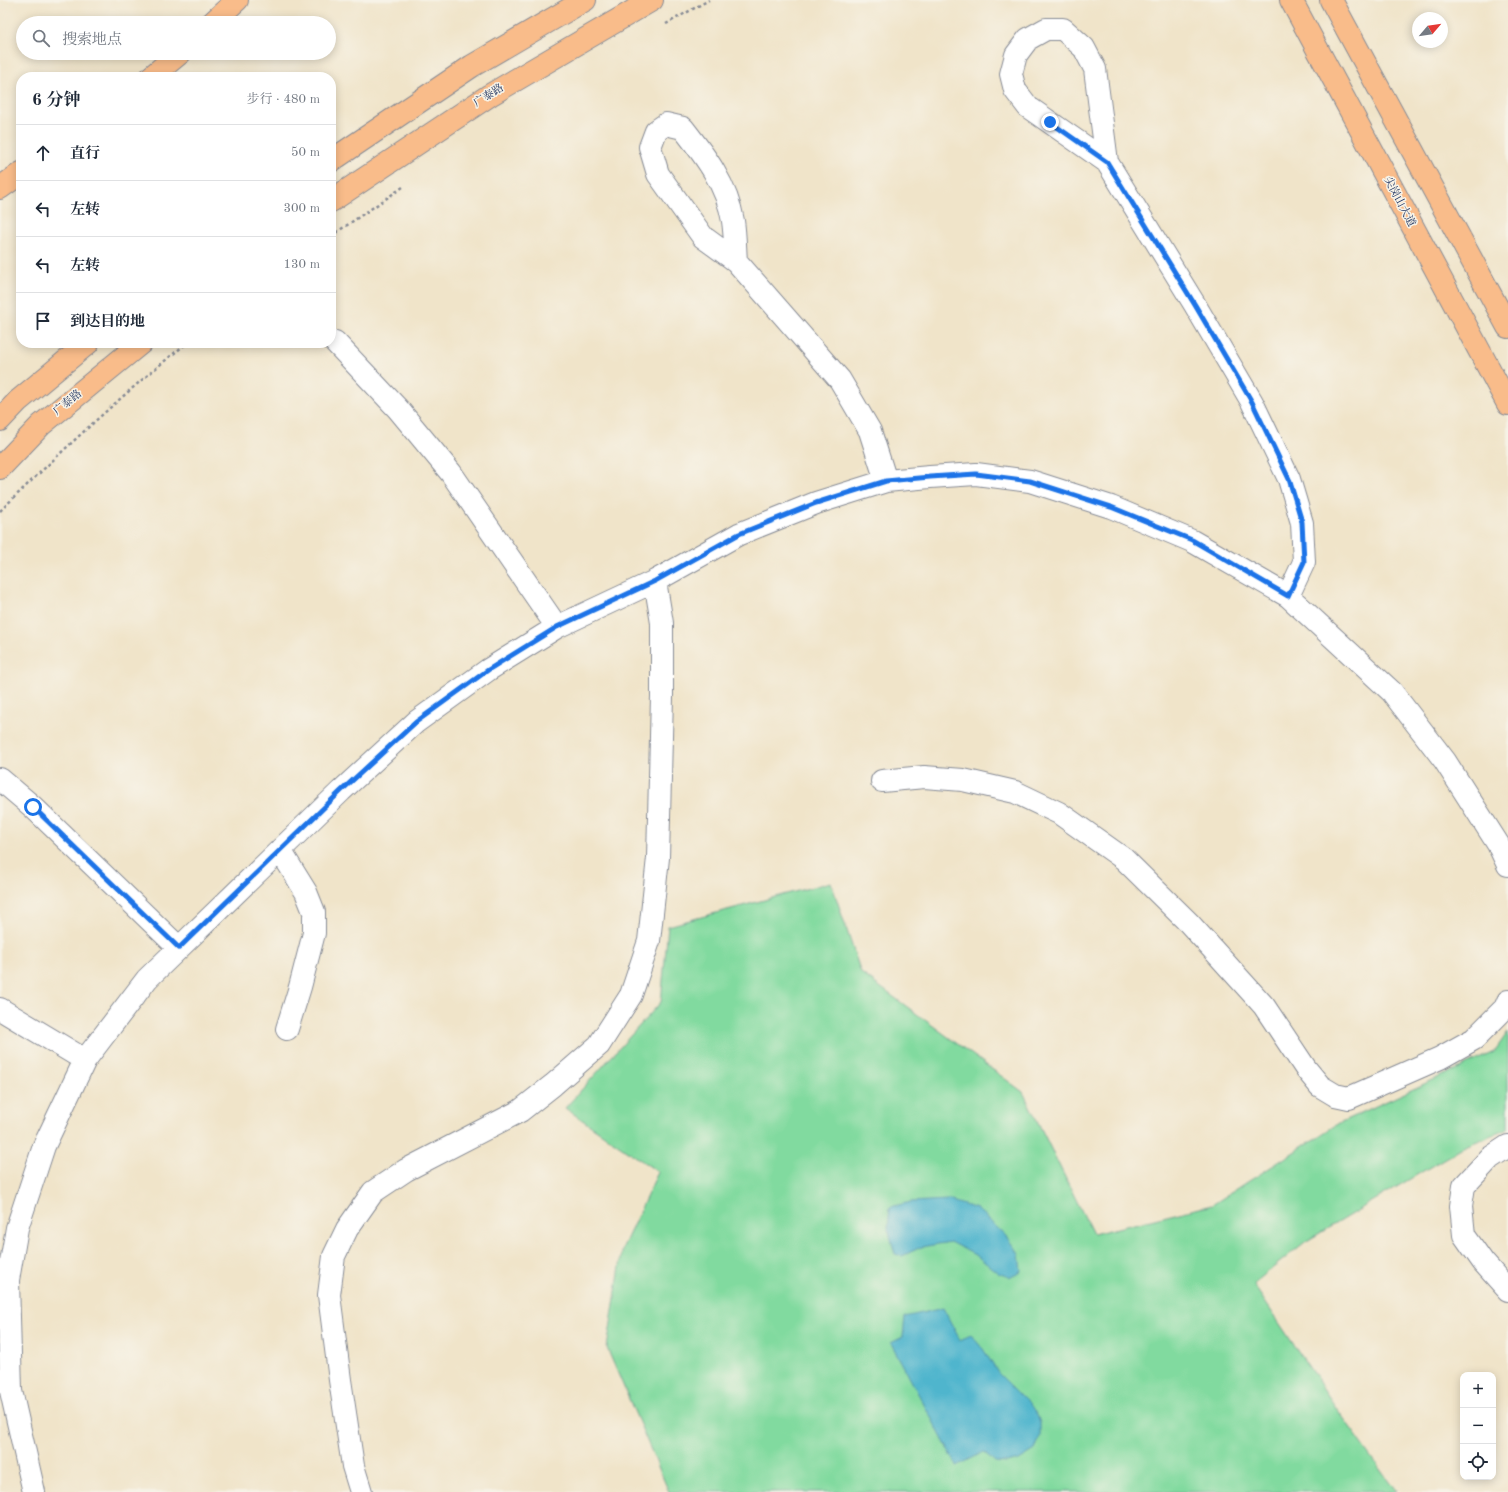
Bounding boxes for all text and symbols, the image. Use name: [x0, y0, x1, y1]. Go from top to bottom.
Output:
north arrow: [1412, 12, 1448, 48]
search box: [16, 16, 336, 60]
icon: search: [30, 27, 52, 49]
text: 搜索地点: [62, 33, 122, 48]
street label: 广泰路: [471, 81, 506, 109]
text: 6 分钟: [32, 92, 81, 109]
text: 步行 · 480 m: [246, 93, 320, 106]
route end: [1041, 113, 1059, 131]
icon: ahead: [32, 142, 54, 164]
text: 50 m: [291, 146, 320, 159]
text: 直行: [70, 147, 100, 162]
street label: 尖岗山大道: [1381, 174, 1419, 229]
icon: left: [32, 198, 54, 220]
text: 300 m: [283, 202, 320, 215]
text: 左转: [70, 203, 100, 218]
icon: left: [32, 254, 54, 276]
text: 130 m: [283, 258, 320, 271]
text: 左转: [70, 259, 100, 274]
icon: arrive: [32, 310, 54, 332]
text: 到达目的地: [70, 315, 145, 330]
street label: 广泰路: [50, 387, 84, 418]
route start: [24, 798, 42, 816]
map controls: [1460, 1372, 1496, 1480]
button: +: [1460, 1372, 1496, 1408]
button: −: [1460, 1408, 1496, 1444]
button: locate: [1460, 1444, 1496, 1480]

